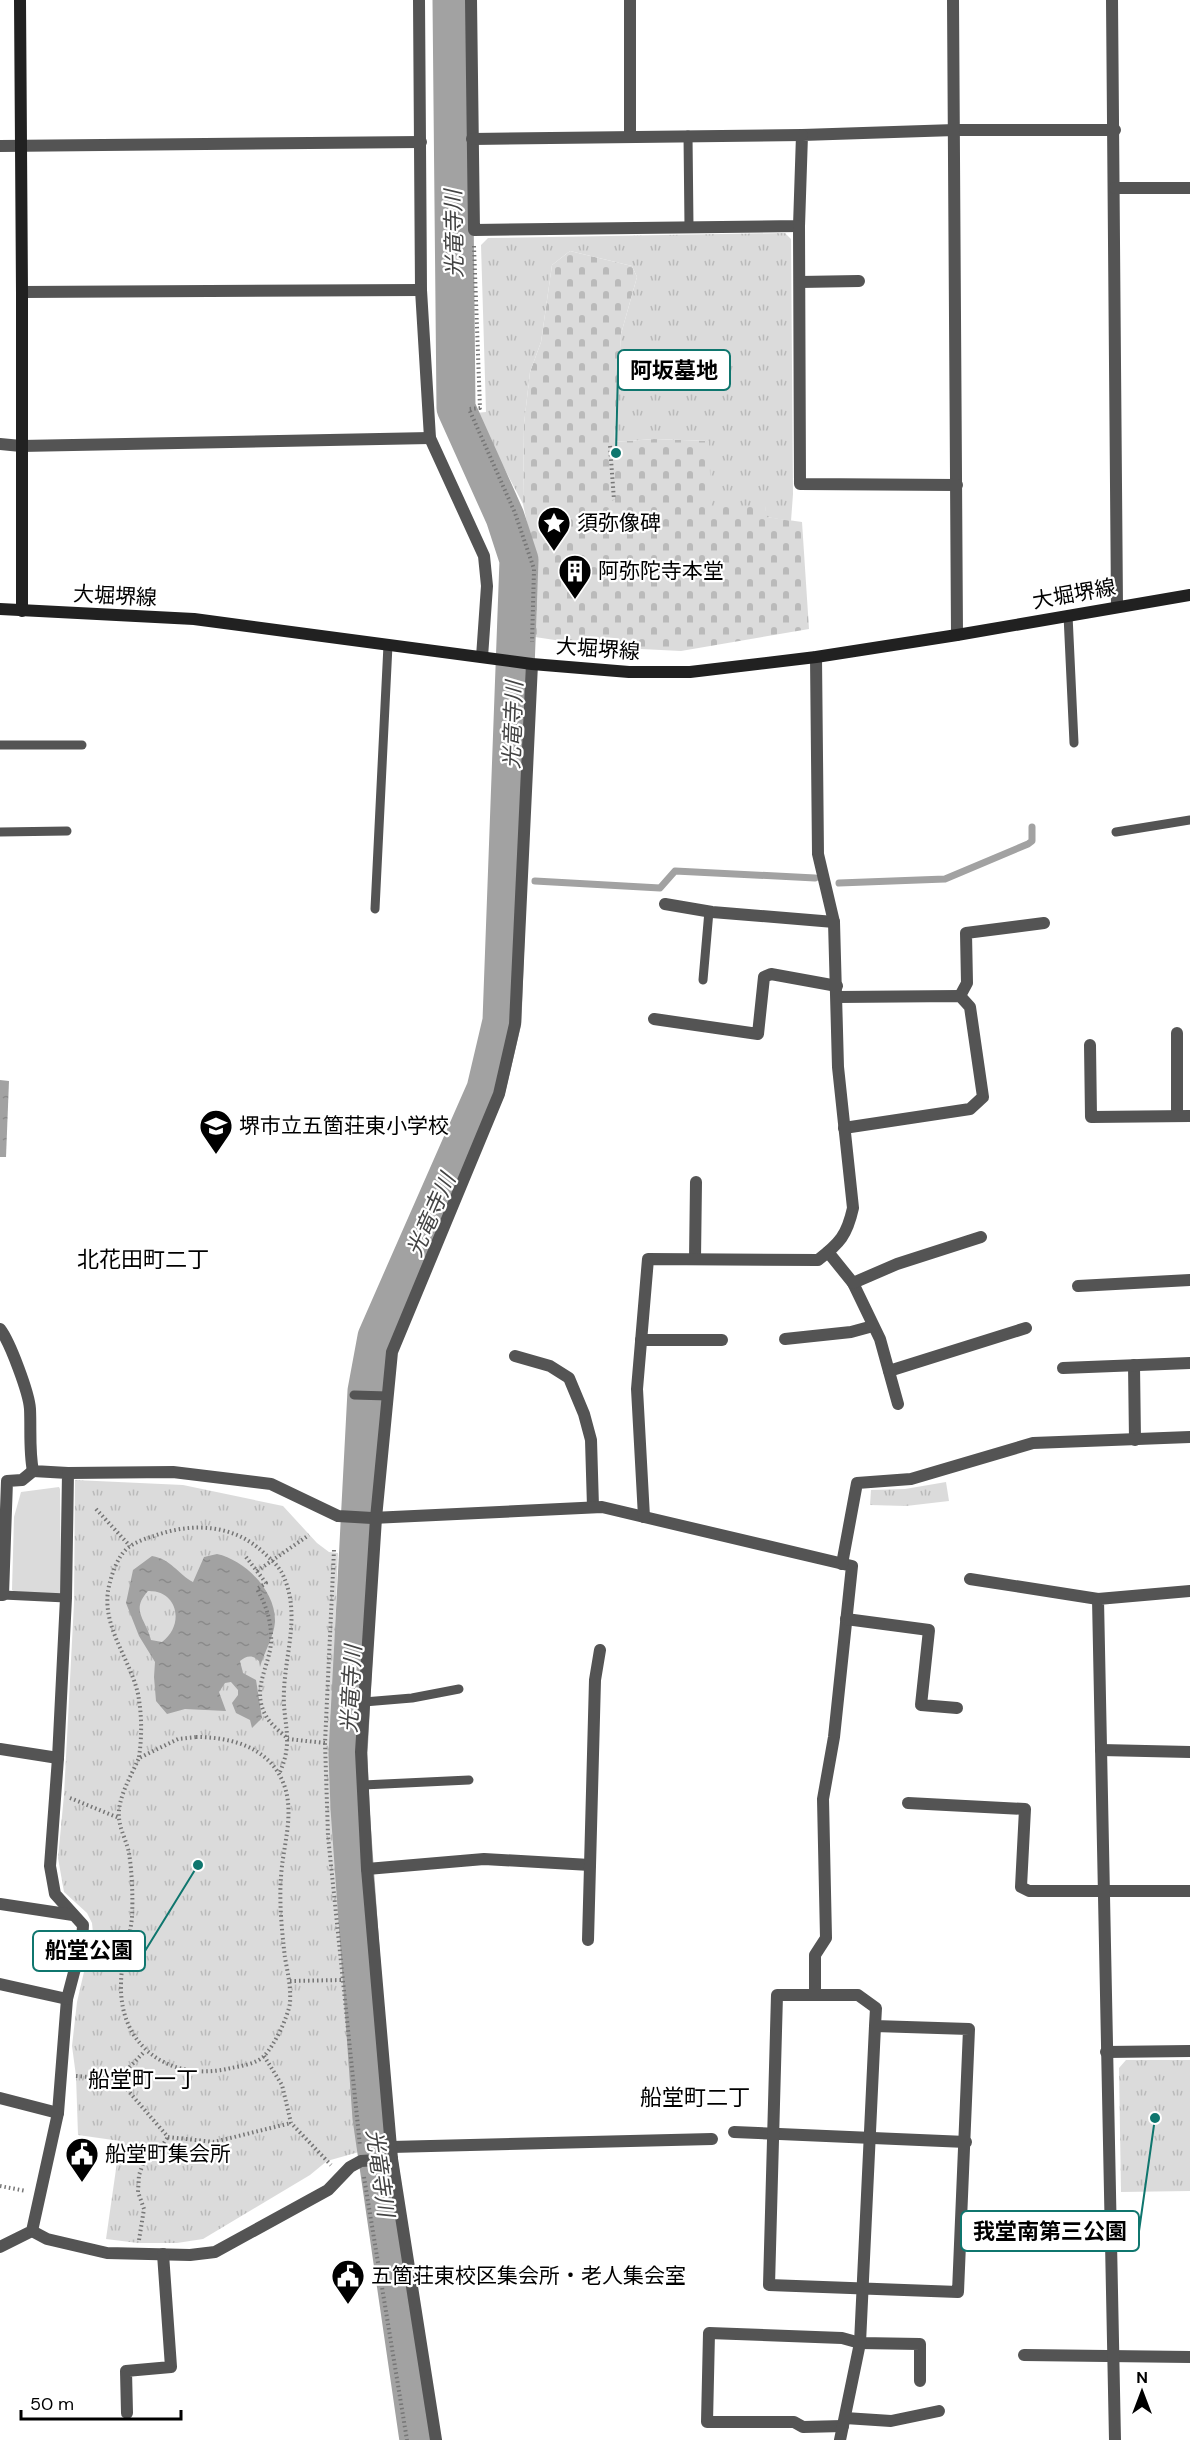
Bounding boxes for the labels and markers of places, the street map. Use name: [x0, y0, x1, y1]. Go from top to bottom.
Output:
callout: 阿坂墓地: [618, 350, 730, 390]
place icon: 須弥像碑: [536, 505, 572, 552]
place label: 須弥像碑: [577, 509, 661, 537]
building icon: 阿弥陀寺本堂: [557, 553, 593, 600]
place label: 阿弥陀寺本堂: [598, 557, 724, 585]
school or university icon: 堺市立五箇荘東小学校: [198, 1108, 234, 1155]
place label: 堺市立五箇荘東小学校: [239, 1112, 449, 1140]
callout: 船堂公園: [33, 1931, 145, 1971]
public building icon: 船堂町集会所: [64, 2136, 100, 2183]
place label: 船堂町集会所: [105, 2140, 231, 2168]
callout: 我堂南第三公園: [961, 2211, 1139, 2251]
public building icon: 五箇荘東校区集会所・老人集会室: [330, 2258, 366, 2305]
place label: 五箇荘東校区集会所・老人集会室: [371, 2262, 686, 2290]

